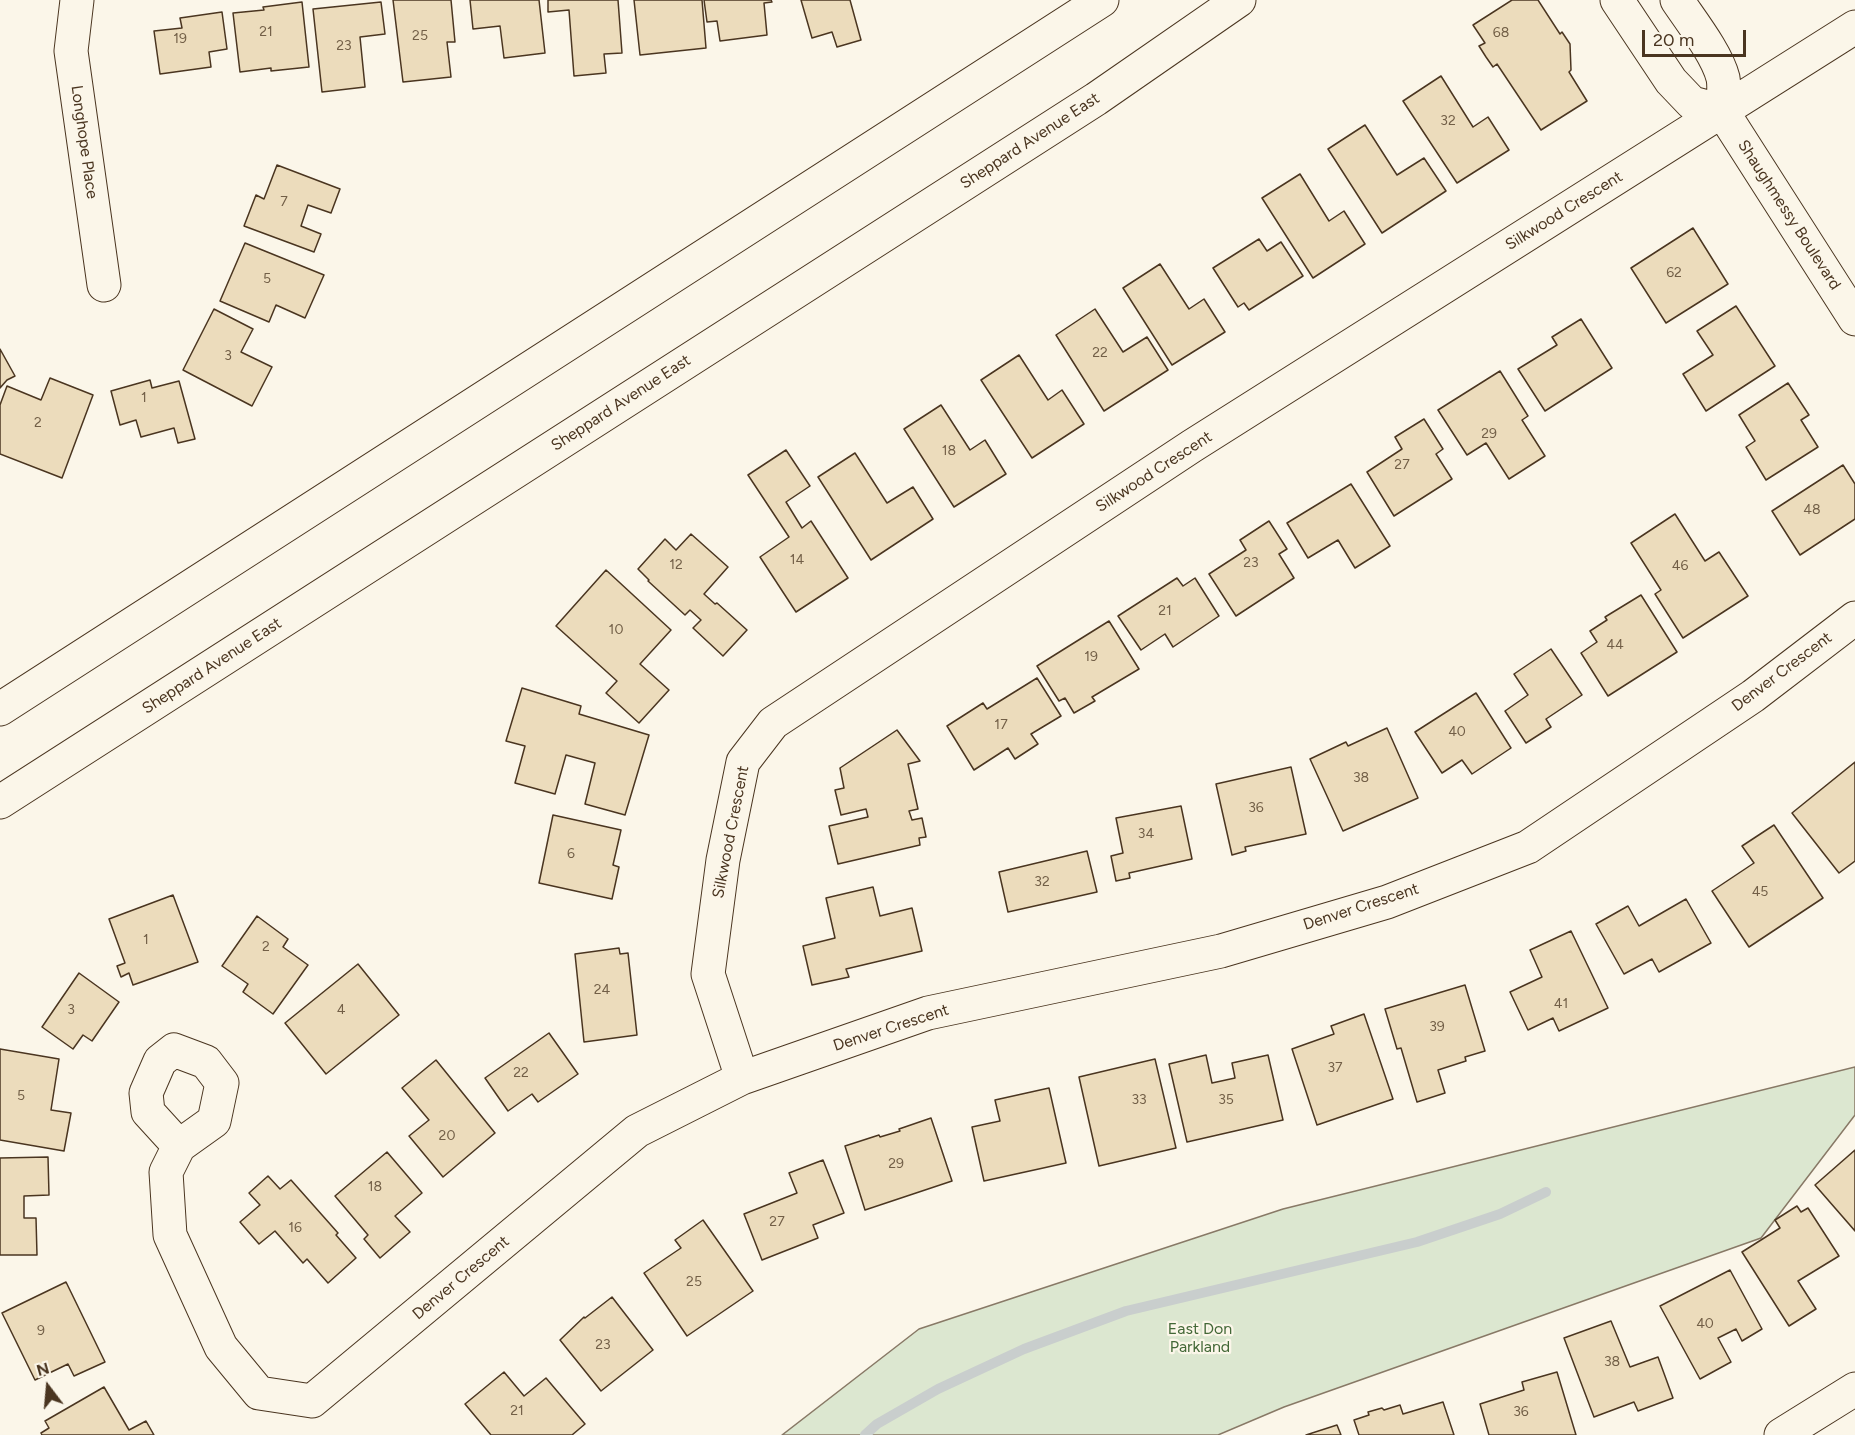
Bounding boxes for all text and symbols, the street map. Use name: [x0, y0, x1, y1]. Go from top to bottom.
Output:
scale bar: [1645, 18, 1748, 56]
house number: 21: [259, 24, 273, 40]
house number: 68: [1493, 25, 1509, 41]
house number: 25: [412, 28, 428, 44]
text: 20 m: [1653, 29, 1694, 51]
house number: 19: [173, 31, 187, 47]
house number: 23: [336, 38, 352, 54]
street label: Longhope Place: [67, 84, 101, 200]
street label: Sheppard Avenue East: [957, 89, 1103, 193]
house number: 32: [1440, 113, 1456, 129]
street label: Shaughmessy Boulevard: [1733, 136, 1845, 294]
street label: Silkwood Crescent: [1502, 167, 1626, 255]
house number: 7: [280, 194, 288, 210]
house number: 62: [1666, 265, 1682, 281]
house number: 5: [263, 271, 271, 287]
house number: 22: [1092, 345, 1108, 361]
house number: 3: [224, 348, 232, 364]
street label: Sheppard Avenue East: [548, 351, 694, 455]
house number: 1: [141, 390, 147, 406]
house number: 2: [34, 415, 42, 431]
house number: 29: [1481, 426, 1497, 442]
street label: Silkwood Crescent: [1092, 427, 1216, 517]
house number: 18: [942, 443, 956, 459]
house number: 27: [1394, 457, 1410, 473]
house number: 48: [1803, 502, 1821, 518]
house number: 14: [790, 552, 804, 568]
house number: 23: [1243, 555, 1259, 571]
house number: 12: [669, 557, 683, 573]
house number: 46: [1672, 558, 1688, 574]
house number: 21: [1158, 603, 1172, 619]
street label: Sheppard Avenue East: [139, 614, 285, 718]
house number: 10: [609, 622, 623, 638]
street label: Denver Crescent: [1728, 628, 1836, 716]
house number: 44: [1606, 637, 1624, 653]
house number: 19: [1084, 649, 1098, 665]
house number: 17: [994, 717, 1008, 733]
house number: 40: [1448, 724, 1466, 740]
street label: Silkwood Crescent: [709, 764, 753, 900]
house number: 38: [1353, 770, 1369, 786]
house number: 36: [1248, 800, 1264, 816]
house number: 34: [1138, 826, 1154, 842]
house number: 6: [567, 846, 575, 862]
house number: 32: [1034, 874, 1050, 890]
street label: Denver Crescent: [1301, 879, 1421, 935]
house number: 45: [1752, 884, 1768, 900]
house number: 1: [143, 932, 149, 948]
house number: 2: [262, 939, 270, 955]
house number: 24: [594, 982, 610, 998]
house number: 41: [1554, 996, 1568, 1012]
street label: Denver Crescent: [831, 1000, 951, 1056]
house number: 3: [67, 1002, 75, 1018]
house number: 4: [337, 1002, 345, 1018]
house number: 39: [1429, 1019, 1445, 1035]
house number: 37: [1327, 1060, 1343, 1076]
house number: 22: [513, 1065, 529, 1081]
house number: 5: [17, 1088, 25, 1104]
house number: 33: [1131, 1092, 1147, 1108]
house number: 35: [1218, 1092, 1234, 1108]
house number: 20: [439, 1128, 455, 1144]
house number: 29: [888, 1156, 904, 1172]
house number: 18: [368, 1179, 382, 1195]
house number: 27: [769, 1214, 785, 1230]
house number: 16: [288, 1220, 302, 1236]
street label: Denver Crescent: [409, 1232, 513, 1324]
house number: 25: [686, 1274, 702, 1290]
house number: 40: [1696, 1316, 1714, 1332]
park label: East Don Parkland: [1168, 1319, 1232, 1357]
house number: 9: [37, 1323, 45, 1339]
house number: 23: [595, 1337, 611, 1353]
house number: 38: [1604, 1354, 1620, 1370]
north arrow: [18, 1357, 78, 1417]
text: N: [34, 1358, 51, 1380]
house number: 21: [510, 1403, 524, 1419]
house number: 36: [1513, 1404, 1529, 1420]

